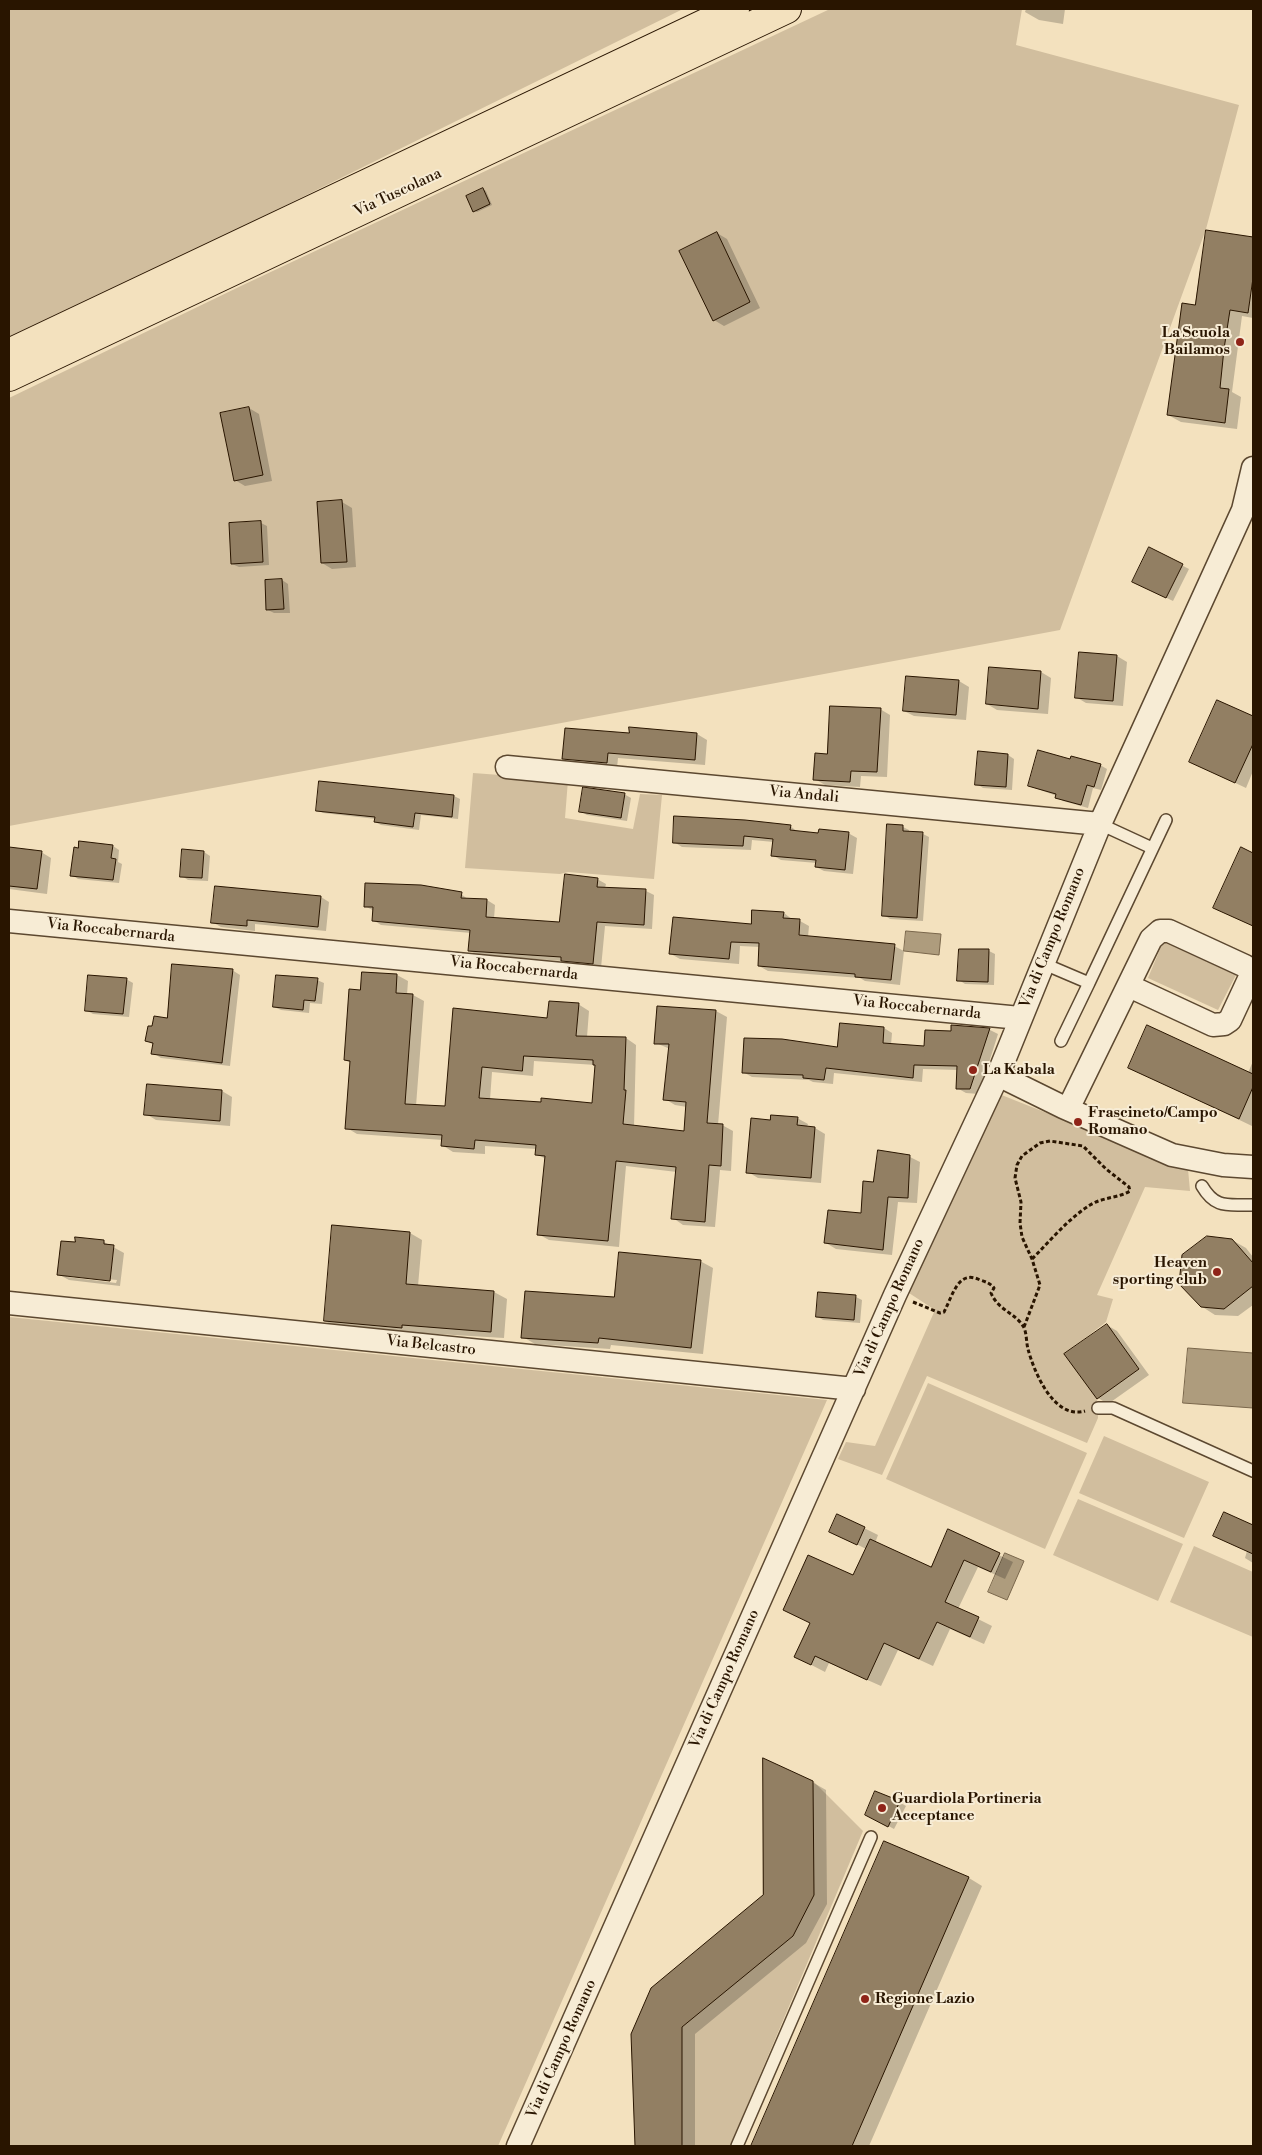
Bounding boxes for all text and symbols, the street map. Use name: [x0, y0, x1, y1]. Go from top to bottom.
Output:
street label: Via Tuscolana: [351, 165, 445, 221]
place label: La Scuola Bailamos: [1162, 324, 1230, 359]
marker: La Scuola Bailamos: [1234, 336, 1246, 348]
street label: Via Andali: [768, 783, 840, 807]
street label: Via di Campo Romano: [1017, 865, 1089, 1011]
street label: Via Roccabernarda: [46, 915, 176, 947]
street label: Via Roccabernarda: [449, 953, 579, 985]
street label: Via Roccabernarda: [852, 992, 982, 1024]
place label: La Kabala: [983, 1061, 1055, 1079]
marker: La Kabala: [967, 1064, 979, 1076]
place label: Frascineto/Campo Romano: [1088, 1104, 1218, 1139]
marker: Frascineto/Campo Romano: [1072, 1116, 1084, 1128]
street label: Via di Campo Romano: [851, 1236, 929, 1380]
place label: Heaven sporting club: [1113, 1254, 1207, 1289]
marker: Heaven sporting club: [1211, 1266, 1223, 1278]
street label: Via Belcastro: [385, 1332, 477, 1360]
street label: Via di Campo Romano: [686, 1607, 764, 1751]
place label: Guardiola Portineria Acceptance: [892, 1790, 1042, 1825]
marker: Guardiola Portineria Acceptance: [876, 1802, 888, 1814]
street label: Via di Campo Romano: [523, 1977, 601, 2121]
place label: Regione Lazio: [875, 1990, 975, 2008]
marker: Regione Lazio: [859, 1993, 871, 2005]

